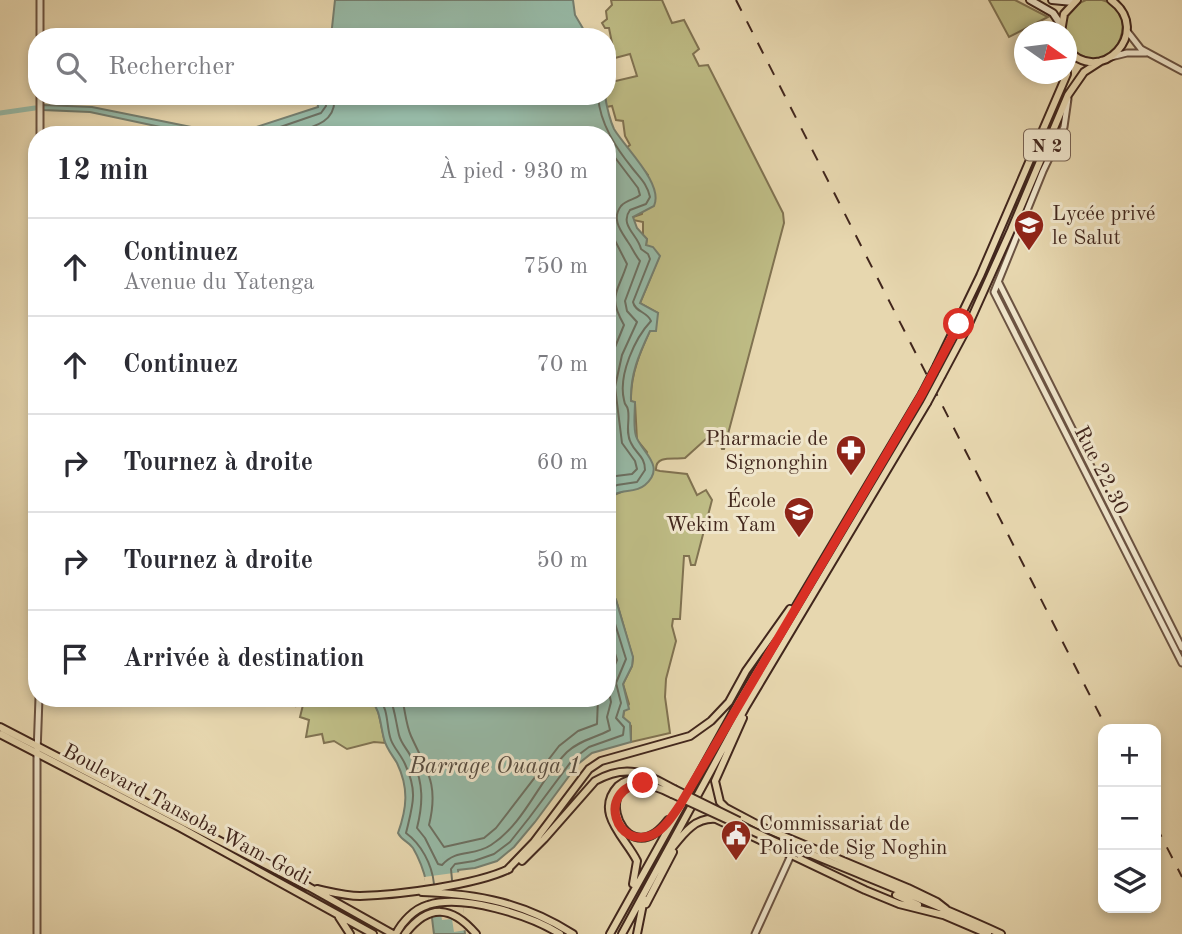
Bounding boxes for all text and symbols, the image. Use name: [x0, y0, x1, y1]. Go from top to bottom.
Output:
north arrow: [1014, 21, 1077, 84]
search box: [28, 28, 616, 105]
icon: search: [52, 48, 90, 86]
text: Rechercher: [108, 54, 235, 80]
road number: N 2: [1024, 130, 1070, 160]
text: 12 min: [56, 156, 149, 186]
text: À pied · 930 m: [439, 160, 588, 183]
place label: Lycée privé le Salut: [1052, 204, 1156, 249]
school or university icon: Lycée privé le Salut: [1012, 208, 1046, 252]
text: Continuez: [123, 240, 238, 266]
icon: ahead: [56, 248, 94, 286]
text: 750 m: [523, 255, 588, 278]
text: Avenue du Yatenga: [123, 271, 315, 294]
route start: [943, 308, 974, 339]
icon: ahead: [56, 346, 94, 384]
text: Continuez: [123, 352, 238, 378]
text: 70 m: [537, 353, 588, 376]
street label: Rue 22.30: [1069, 423, 1132, 518]
place label: Pharmacie de Signonghin: [705, 429, 828, 474]
pharmacy icon: Pharmacie de Signonghin: [834, 433, 868, 477]
icon: right: [56, 444, 94, 482]
text: Tournez à droite: [123, 450, 313, 476]
text: 60 m: [537, 451, 588, 474]
place label: École Wekim Yam: [666, 487, 776, 536]
school or university icon: École Wekim Yam: [782, 495, 816, 539]
icon: right: [56, 542, 94, 580]
text: Tournez à droite: [123, 548, 313, 574]
text: 50 m: [537, 549, 588, 572]
icon: arrive: [56, 640, 94, 678]
text: Arrivée à destination: [123, 646, 365, 672]
map controls: [1098, 724, 1161, 913]
button: +: [1098, 724, 1161, 787]
street label: Boulevard Tansoba Wam-Godi: [59, 741, 314, 890]
water label: Barrage Ouaga 1: [408, 755, 581, 779]
route end: [627, 767, 658, 798]
button: −: [1098, 787, 1161, 850]
place label: Commissariat de Police de Sig Noghin: [759, 814, 947, 859]
public building icon: Commissariat de Police de Sig Noghin: [719, 818, 753, 862]
button: layers: [1098, 850, 1161, 913]

